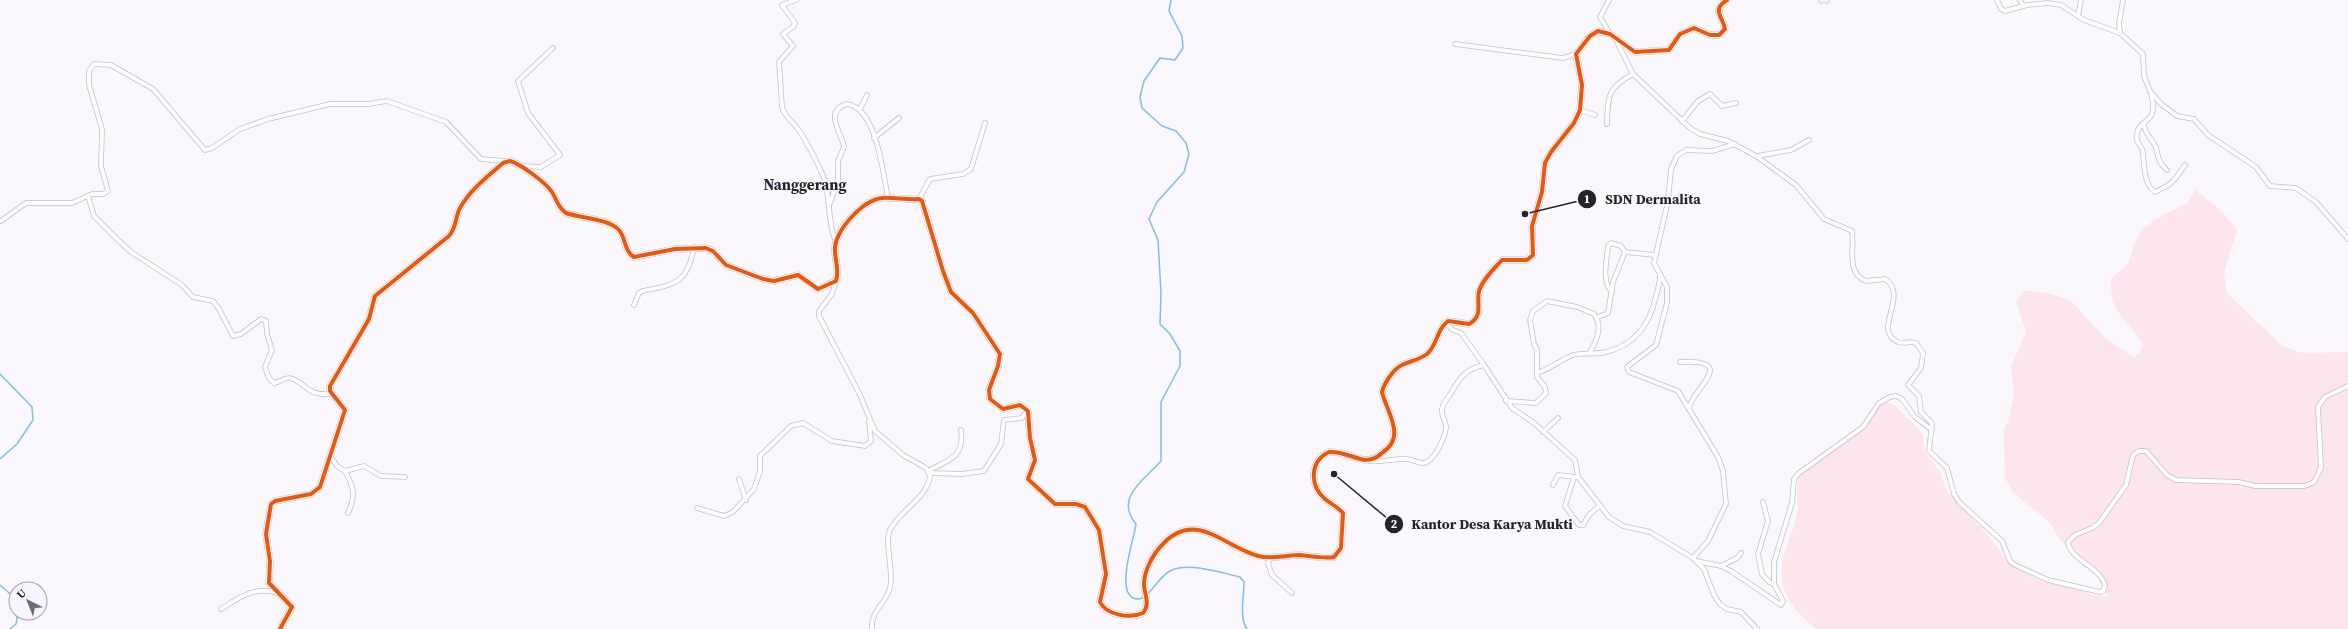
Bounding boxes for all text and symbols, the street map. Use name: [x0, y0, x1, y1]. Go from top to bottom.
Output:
district label: Nanggerang: [763, 174, 847, 195]
callout: SDN Dermalita: [1577, 186, 1708, 212]
text: SDN Dermalita: [1605, 189, 1701, 209]
text: 1: [1584, 191, 1590, 207]
callout: Kantor Desa Karya Mukti: [1384, 511, 1581, 537]
text: Kantor Desa Karya Mukti: [1411, 514, 1573, 534]
text: 2: [1391, 516, 1398, 532]
north arrow: [8, 581, 48, 621]
text: U: [13, 586, 30, 602]

